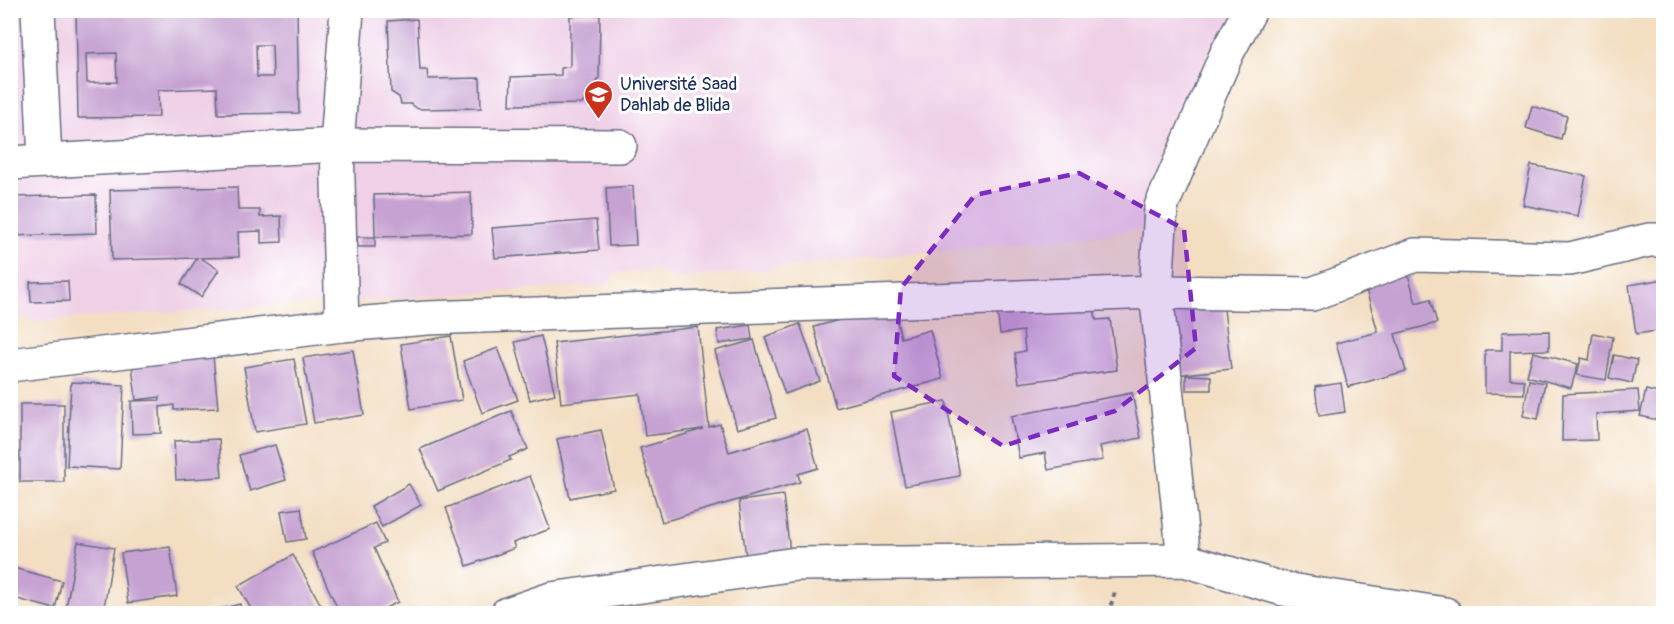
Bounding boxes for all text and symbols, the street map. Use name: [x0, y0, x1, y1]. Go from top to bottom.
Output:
place label: Université Saad Dahlab de Blida: [620, 73, 737, 117]
school or university icon: Université Saad Dahlab de Blida: [583, 78, 615, 120]

